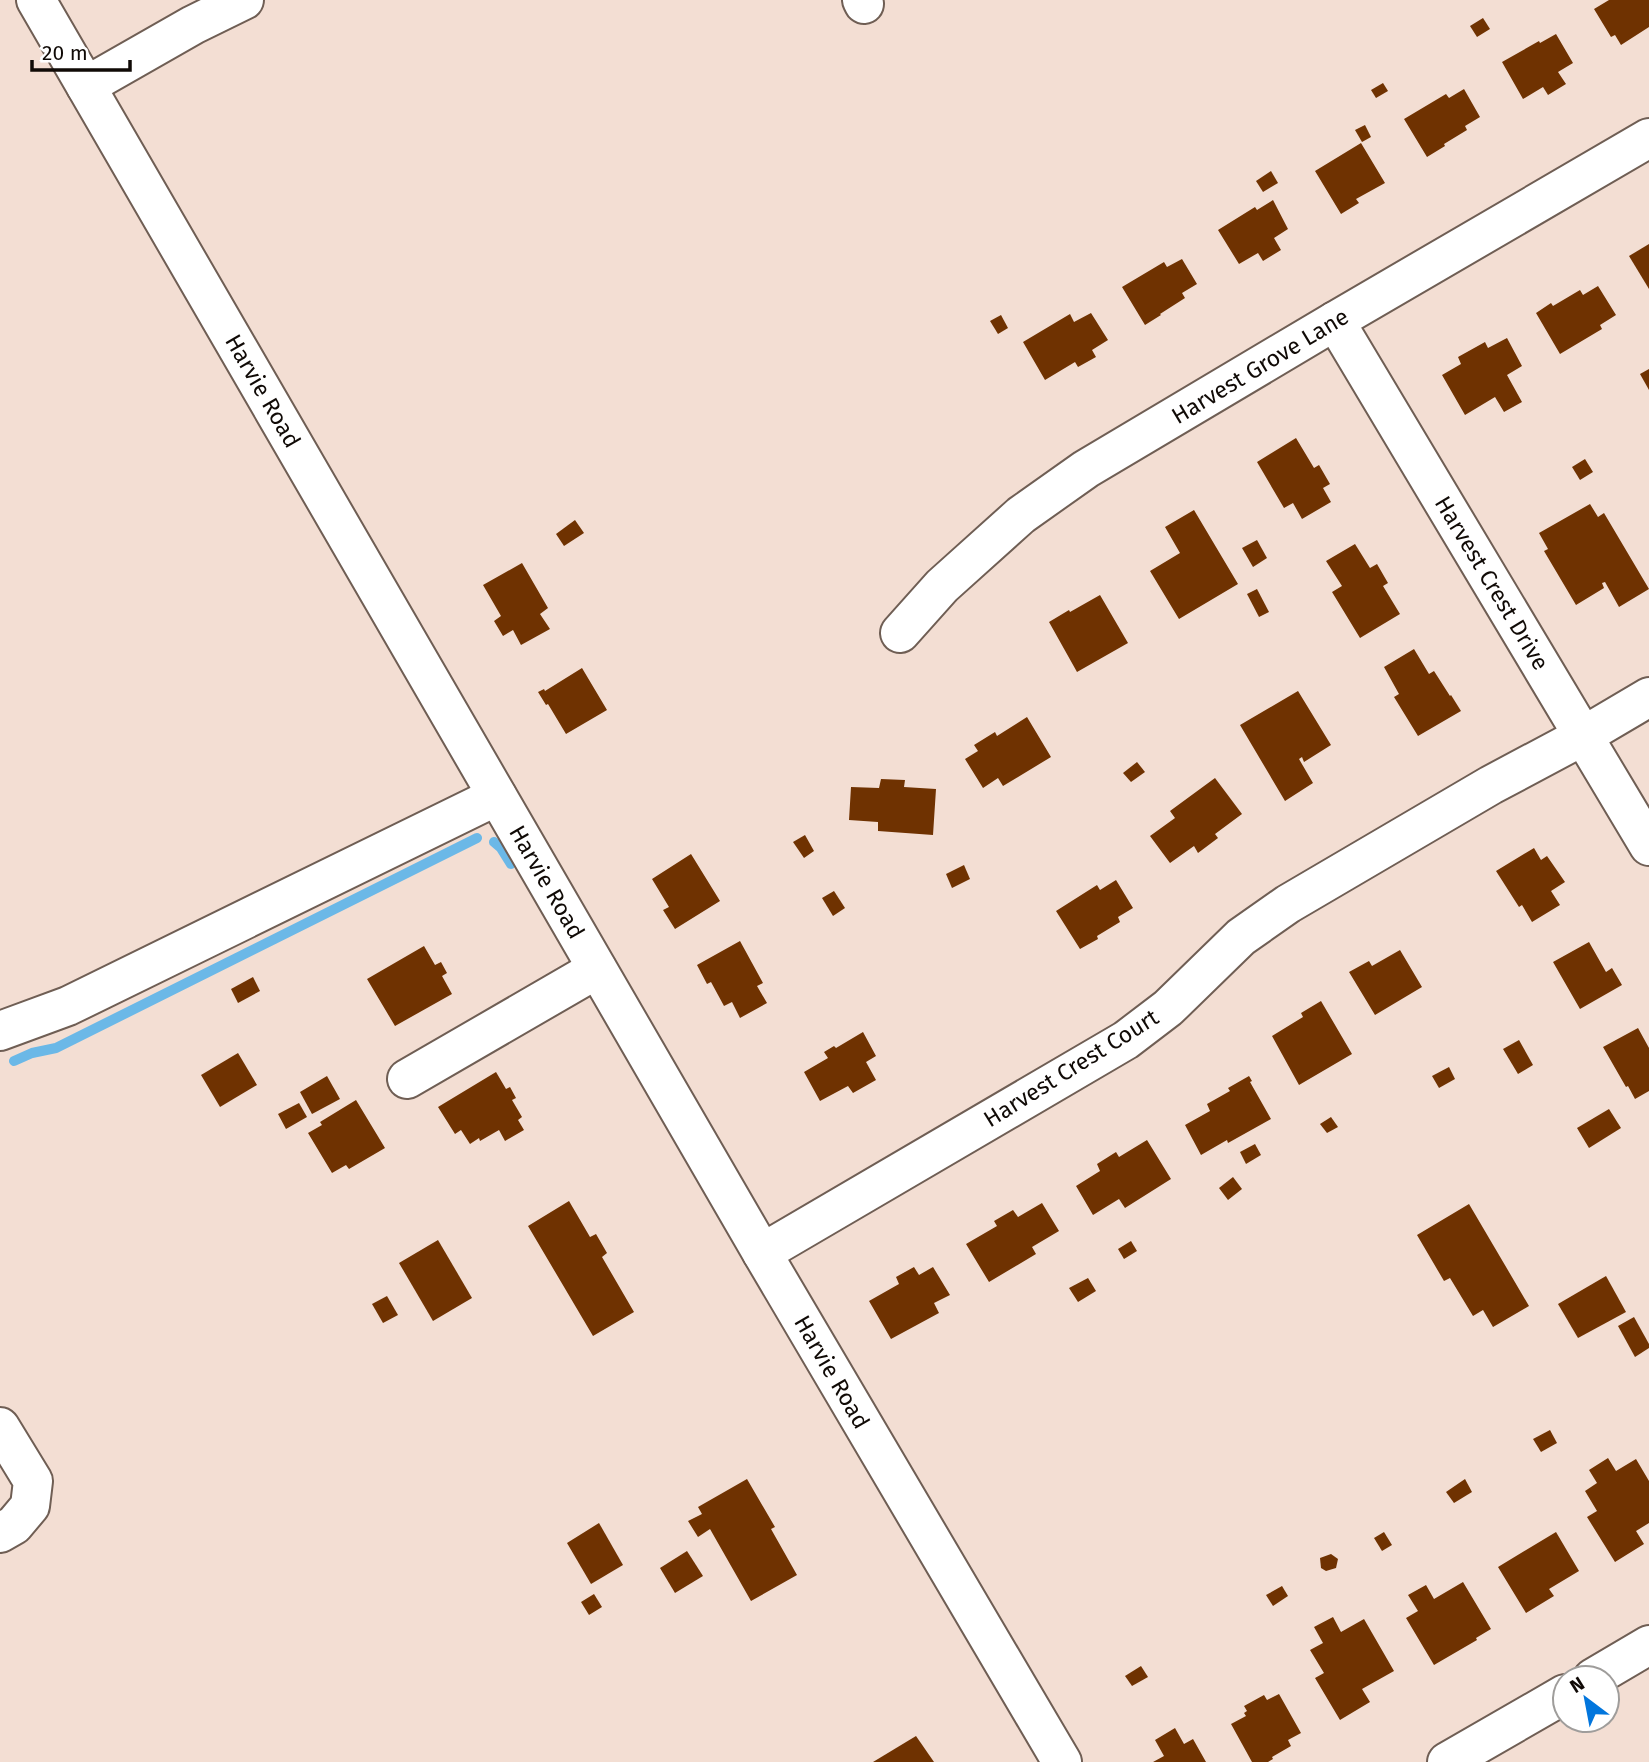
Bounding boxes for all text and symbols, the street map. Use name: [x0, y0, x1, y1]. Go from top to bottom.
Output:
scale bar: [32, 28, 130, 72]
text: 20 m: [42, 40, 88, 66]
street label: Harvest Grove Lane: [1166, 302, 1354, 430]
street label: Harvie Road: [219, 329, 307, 453]
street label: Harvest Crest Drive: [1429, 491, 1555, 675]
street label: Harvie Road: [503, 820, 591, 944]
street label: Harvest Crest Court: [978, 1003, 1164, 1133]
street label: Harvie Road: [788, 1310, 876, 1434]
north arrow: [1551, 1664, 1621, 1734]
text: N: [1566, 1672, 1589, 1698]

